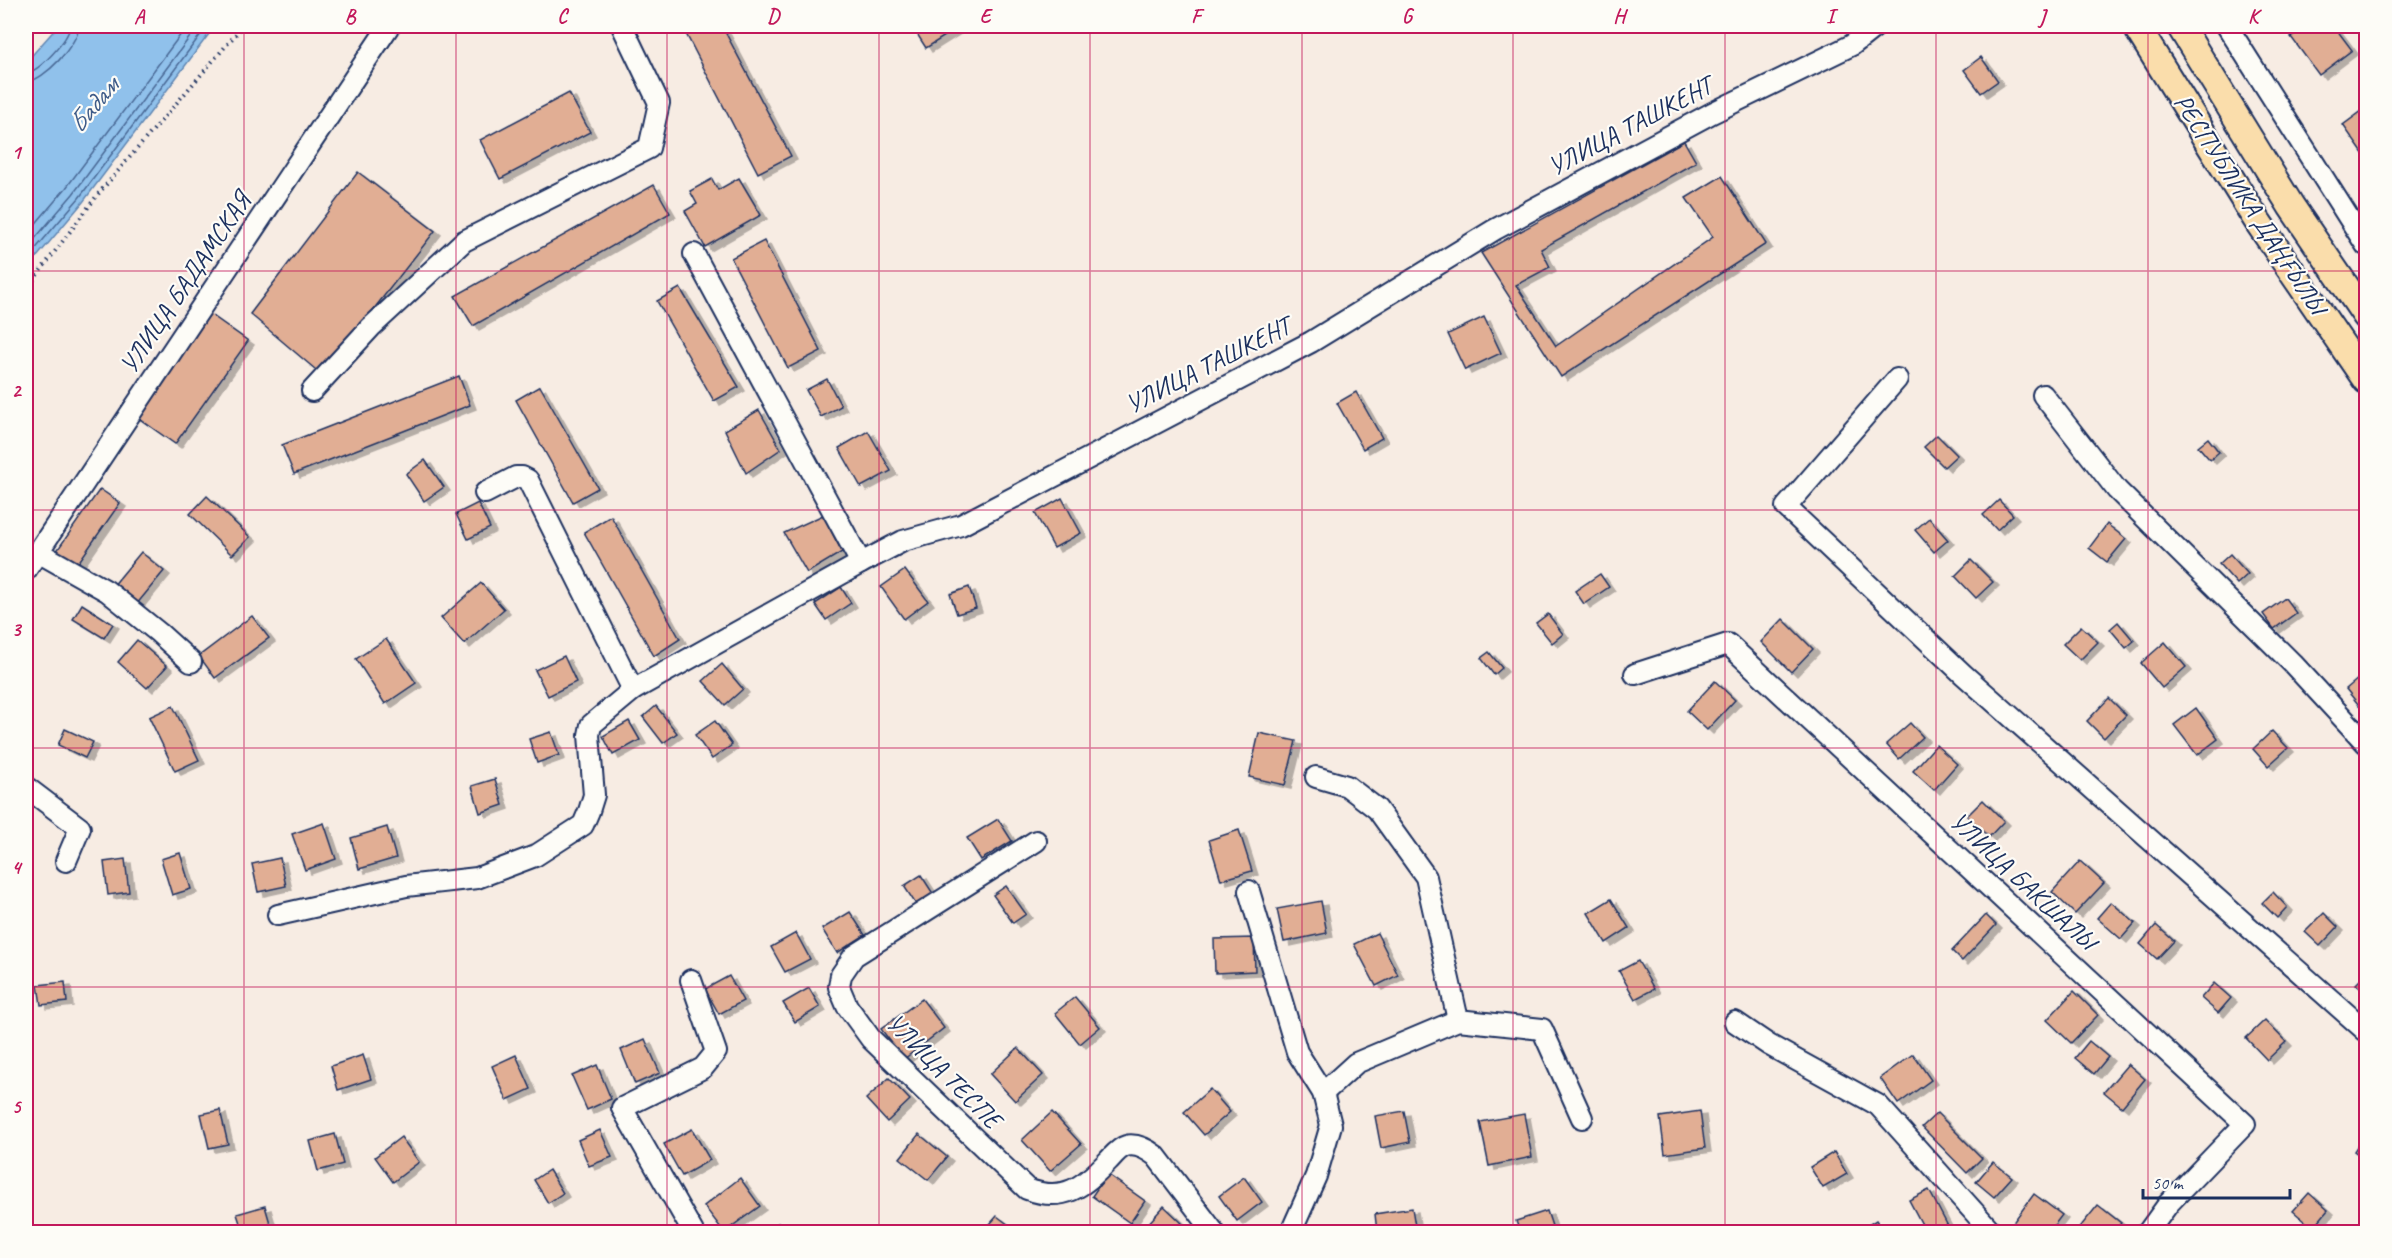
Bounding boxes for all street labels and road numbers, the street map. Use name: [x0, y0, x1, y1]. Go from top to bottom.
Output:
street label: УЛИЦА ТАШКЕНТ: [1542, 67, 1722, 183]
street label: РЕСПУБЛИКА ДАҢҒЫЛЫ: [2166, 88, 2336, 324]
street label: УЛИЦА БАДАМСКАЯ: [112, 183, 260, 380]
street label: УЛИЦА ТАШКЕНТ: [1120, 307, 1301, 421]
street label: УЛИЦА БАКШАЛЫ: [1943, 805, 2107, 960]
street label: УЛИЦА ТЕСПЕ: [879, 1006, 1011, 1138]

